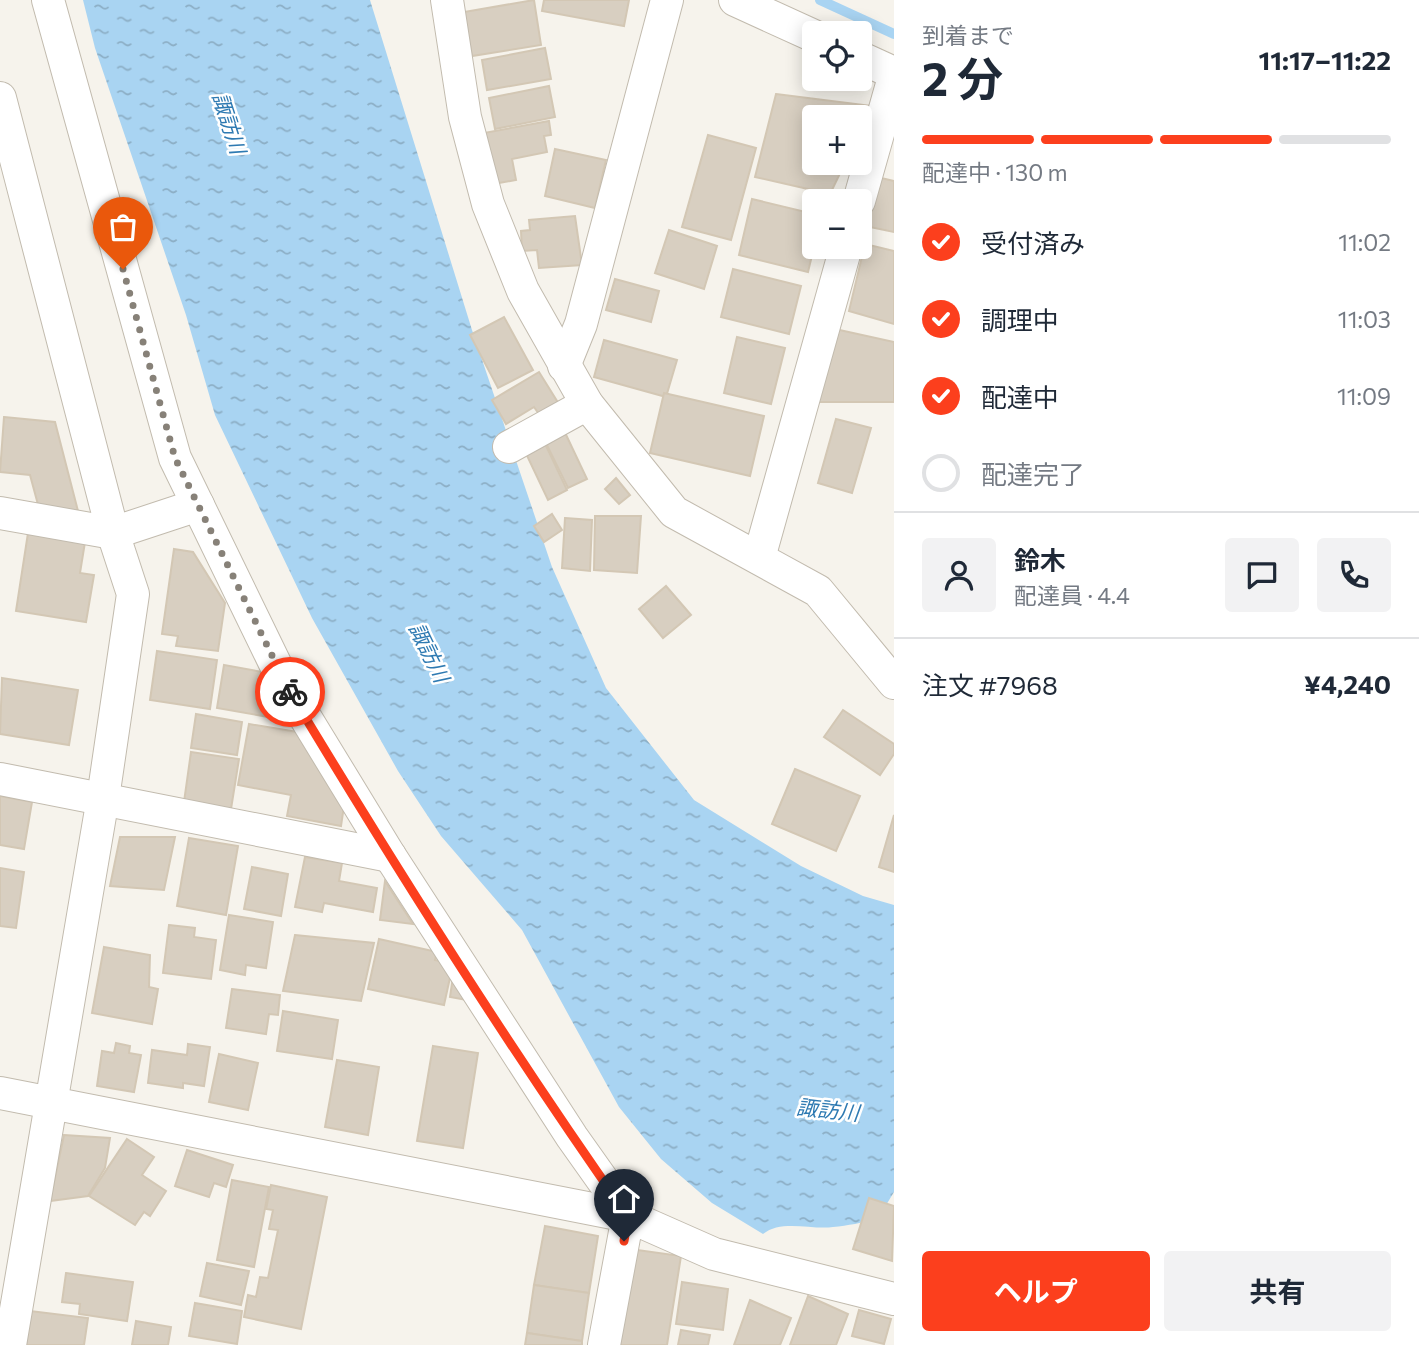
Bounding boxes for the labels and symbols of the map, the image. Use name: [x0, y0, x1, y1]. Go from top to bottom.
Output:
water label: 諏訪川: [208, 89, 252, 159]
pin: [93, 197, 153, 269]
water label: 諏訪川: [405, 618, 456, 688]
courier: [255, 657, 325, 727]
water label: 諏訪川: [795, 1093, 863, 1125]
pin: [594, 1169, 654, 1241]

